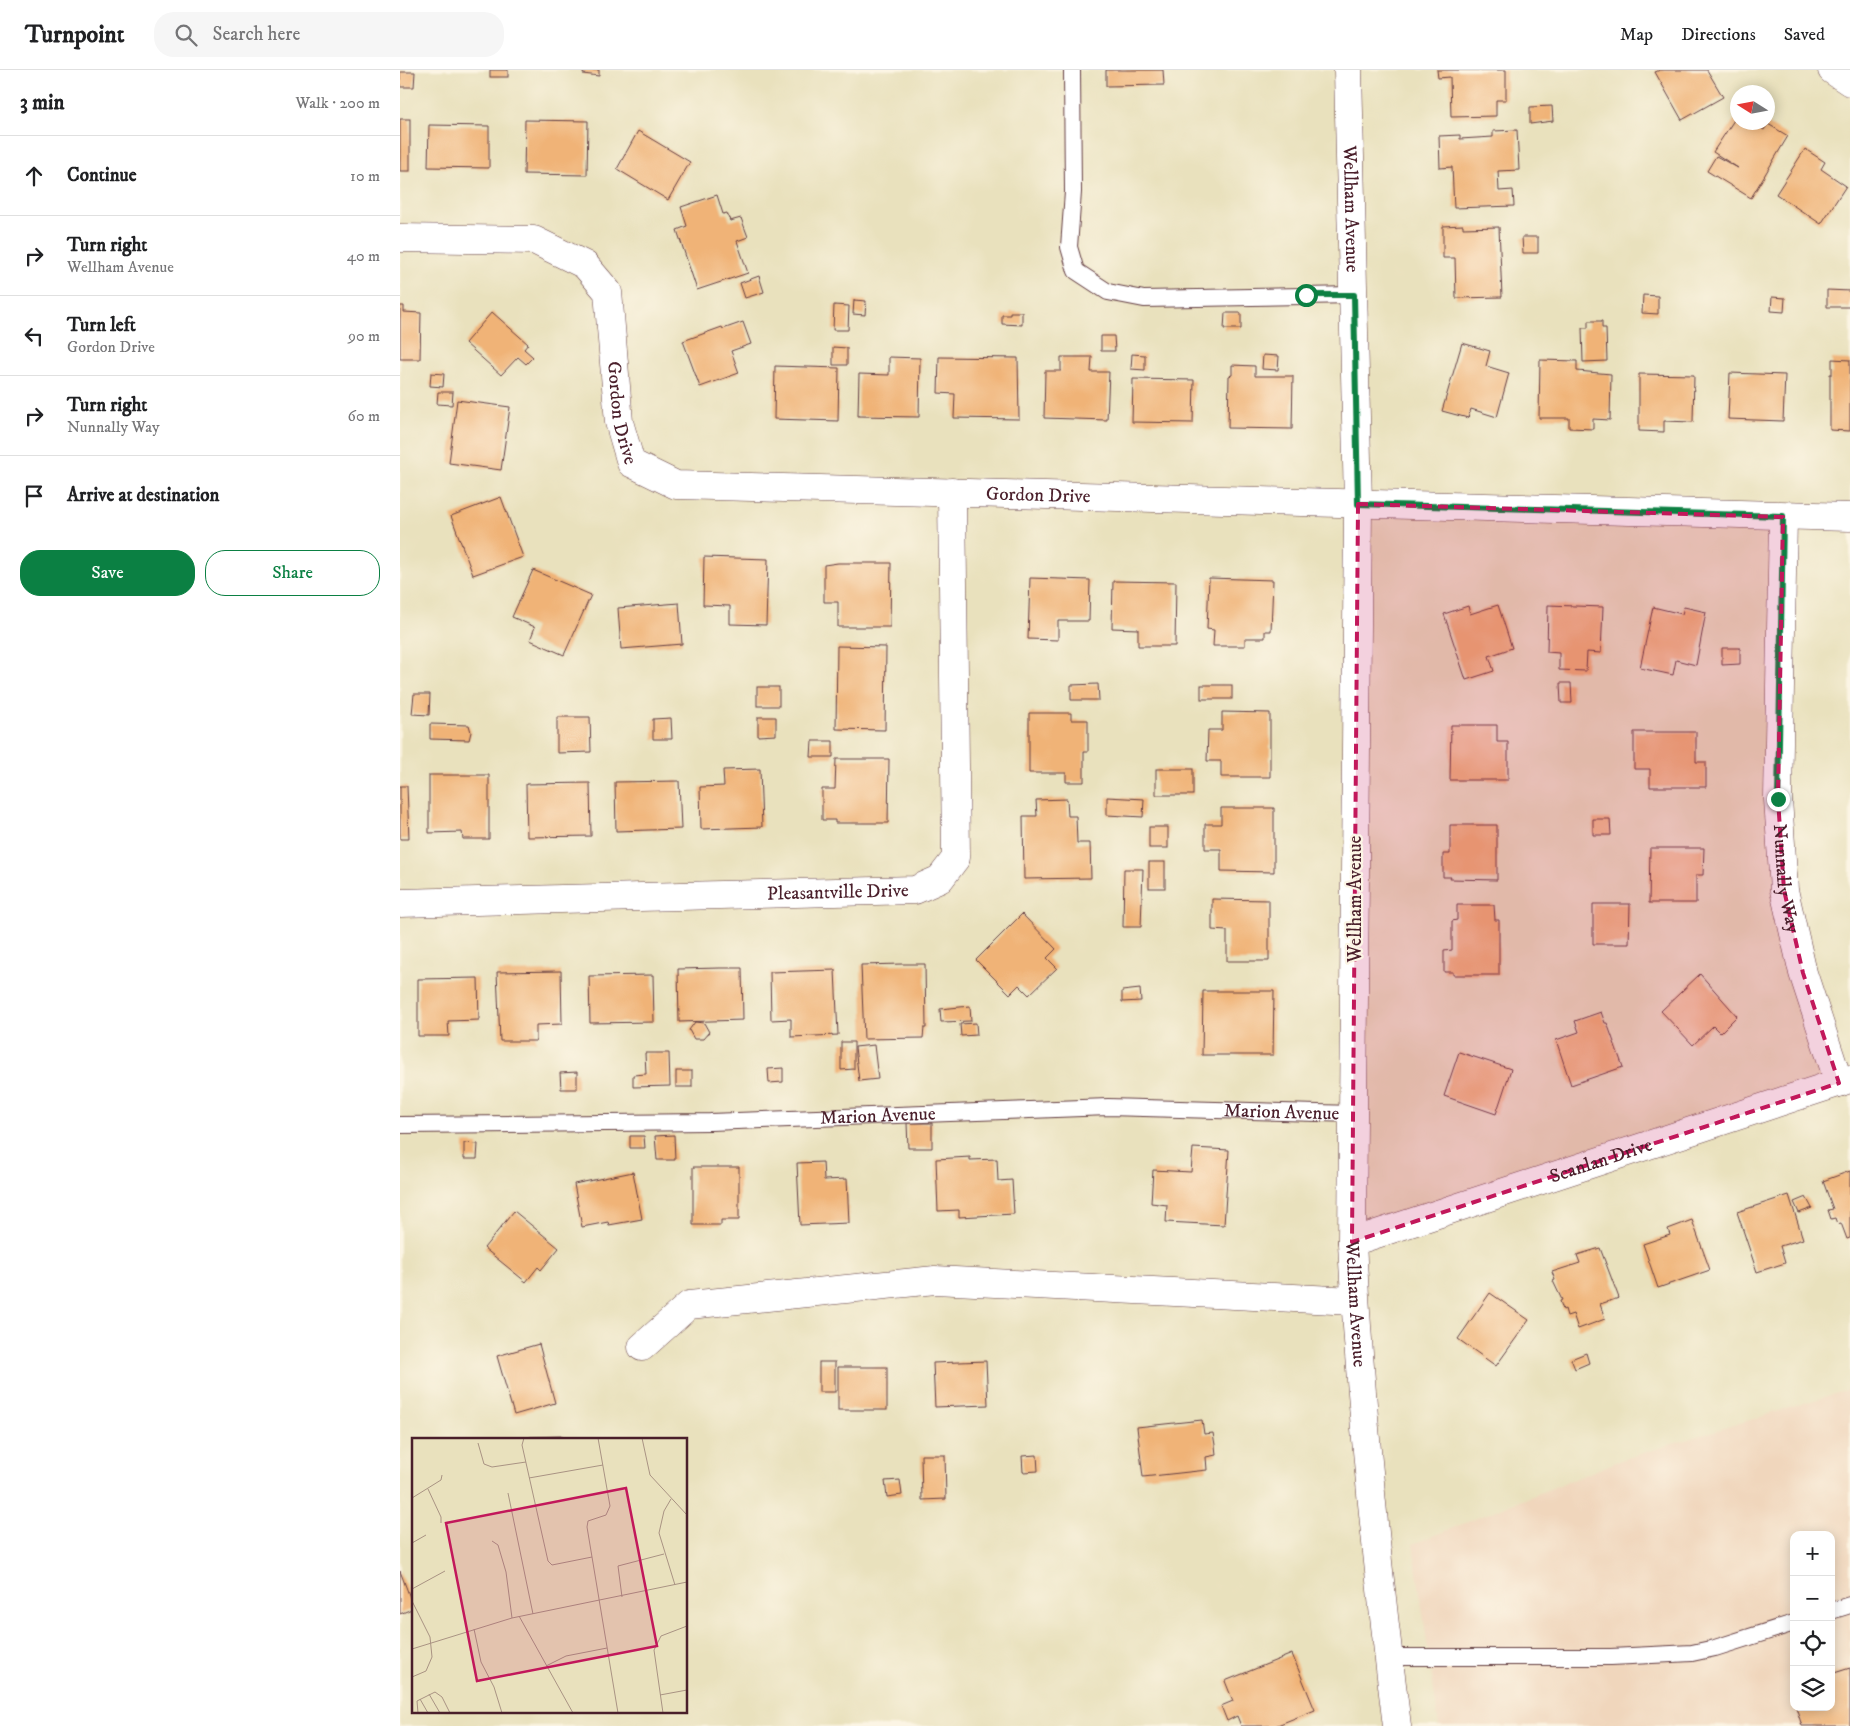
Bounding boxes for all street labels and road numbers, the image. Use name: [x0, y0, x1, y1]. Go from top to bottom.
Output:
street label: Wellham Avenue: [1338, 144, 1364, 273]
street label: Gordon Drive: [602, 360, 642, 467]
street label: Gordon Drive: [986, 482, 1091, 508]
street label: Nunnally Way: [1768, 823, 1805, 936]
street label: Wellham Avenue: [1344, 835, 1367, 963]
street label: Pleasantville Drive: [767, 879, 909, 905]
street label: Marion Avenue: [1224, 1099, 1340, 1125]
street label: Marion Avenue: [820, 1102, 936, 1129]
street label: Scanlan Drive: [1547, 1133, 1655, 1188]
street label: Wellham Avenue: [1340, 1239, 1371, 1368]

